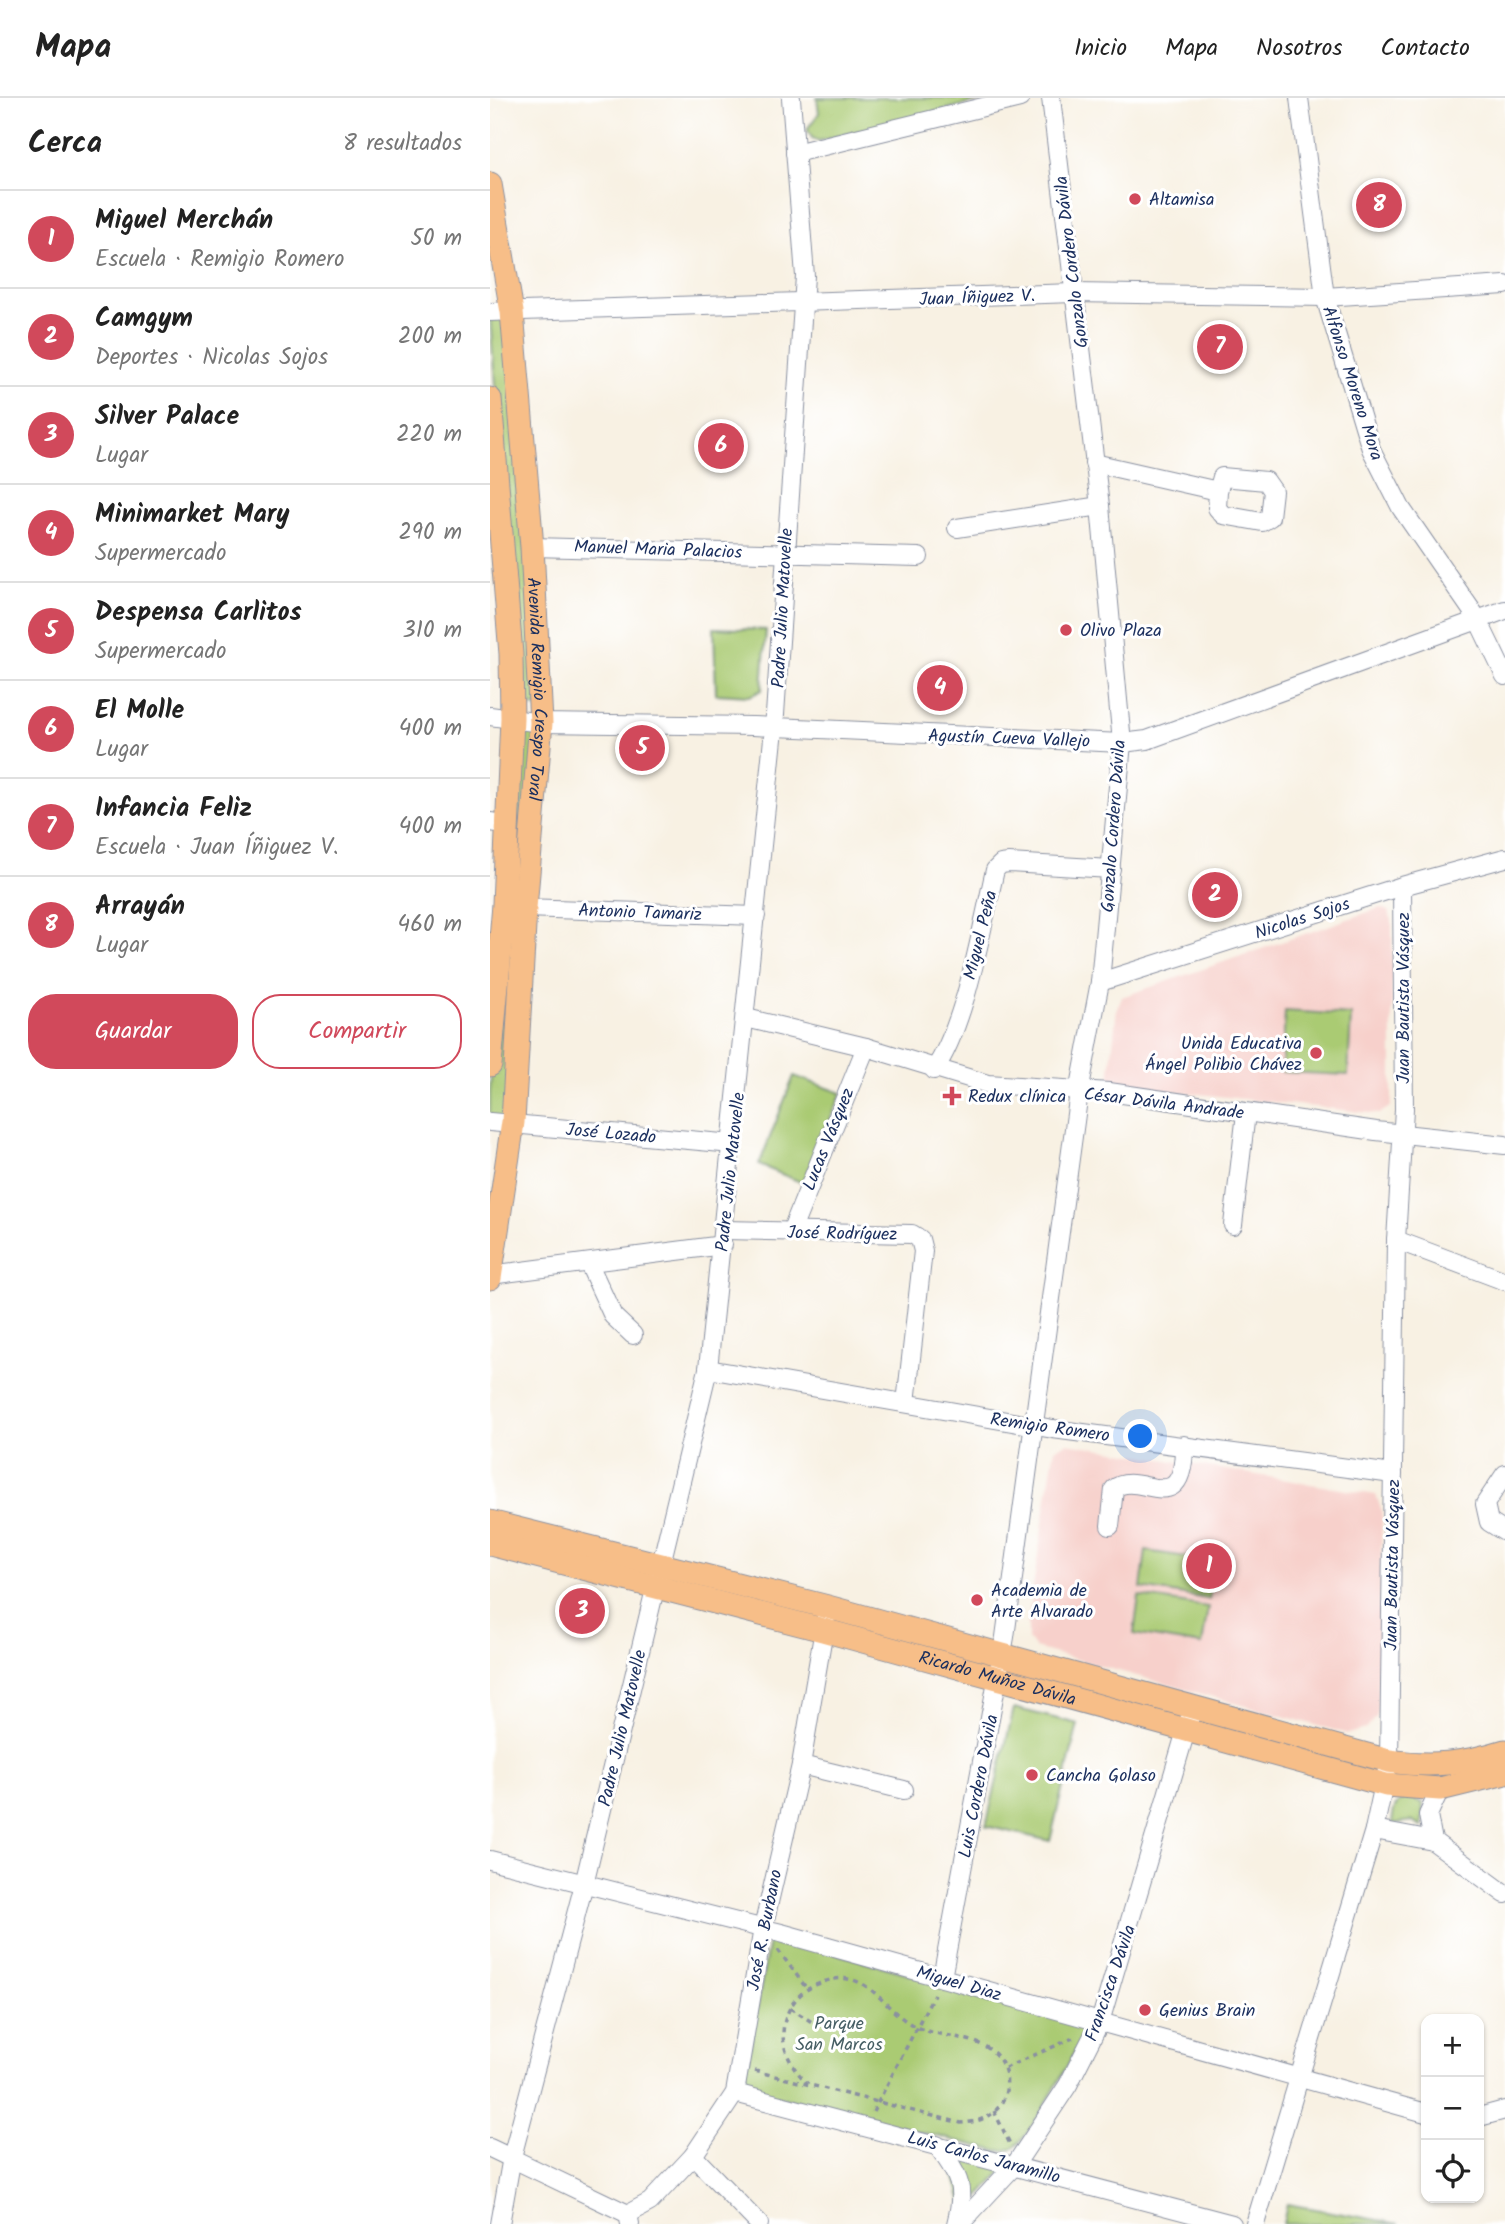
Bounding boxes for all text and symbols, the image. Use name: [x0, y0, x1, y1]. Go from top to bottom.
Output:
text: Mapa: [35, 22, 111, 75]
text: Inicio: [1074, 29, 1127, 68]
text: Mapa: [1165, 29, 1218, 68]
text: Nosotros: [1256, 29, 1343, 68]
text: Contacto: [1381, 29, 1470, 68]
text: Cerca: [28, 120, 102, 168]
text: 8 resultados: [343, 126, 462, 162]
street label: Gonzalo Cordero Dávila: [1048, 174, 1097, 349]
pin: 8: [1356, 179, 1402, 231]
place label: Altamisa: [1149, 186, 1214, 215]
marker: Altamisa: [1127, 191, 1143, 207]
text: Miguel Merchán: [95, 200, 273, 242]
text: 1: [48, 221, 54, 257]
text: 50 m: [411, 221, 462, 257]
text: Escuela · Remigio Romero: [95, 242, 344, 278]
street label: Juan Íñiguez V.: [919, 282, 1036, 315]
text: Camgym: [95, 298, 193, 340]
street label: Alfonso Moreno Mora: [1313, 302, 1390, 465]
text: 2: [44, 319, 58, 355]
text: 200 m: [398, 319, 462, 355]
pin: 7: [1197, 321, 1243, 373]
text: Deportes · Nicolas Sojos: [95, 340, 328, 376]
text: Silver Palace: [95, 396, 239, 438]
text: 3: [45, 417, 57, 453]
text: 220 m: [396, 417, 462, 453]
pin: 6: [698, 420, 744, 472]
text: Lugar: [95, 438, 148, 474]
text: Minimarket Mary: [95, 494, 290, 536]
text: 4: [45, 515, 57, 551]
text: 290 m: [398, 515, 462, 551]
street label: Padre Julio Matovelle: [765, 527, 802, 689]
street label: Manuel Maria Palacios: [573, 533, 743, 568]
text: Supermercado: [95, 536, 226, 572]
street label: Avenida Remigio Crespo Toral: [518, 577, 554, 802]
text: Despensa Carlitos: [95, 592, 302, 634]
text: 5: [45, 613, 57, 649]
text: 310 m: [403, 613, 462, 649]
place label: Olivo Plaza: [1080, 617, 1162, 646]
marker: Olivo Plaza: [1058, 622, 1074, 638]
text: Supermercado: [95, 634, 226, 670]
pin: 4: [917, 662, 963, 714]
text: El Molle: [95, 690, 184, 732]
text: 6: [45, 711, 57, 747]
text: 400 m: [399, 711, 462, 747]
pin: 5: [619, 722, 665, 774]
street label: Agustín Cueva Vallejo: [927, 722, 1091, 757]
text: Lugar: [95, 732, 148, 768]
street label: Gonzalo Cordero Dávila: [1094, 739, 1135, 913]
text: Infancia Feliz: [95, 788, 252, 830]
text: 7: [46, 809, 56, 845]
text: 400 m: [399, 809, 462, 845]
text: Escuela · Juan Íñiguez V.: [95, 830, 339, 866]
pin: 2: [1192, 869, 1238, 921]
text: Arrayán: [95, 886, 185, 928]
street label: Miguel Peña: [956, 888, 1007, 983]
street label: Nicolas Sojos: [1251, 890, 1354, 948]
street label: Antonio Tamariz: [578, 897, 702, 930]
text: 8: [44, 907, 58, 943]
text: 460 m: [398, 907, 462, 943]
street label: Juan Bautista Vásquez: [1390, 912, 1419, 1084]
text: Lugar: [95, 928, 148, 964]
button: Guardar: [28, 994, 238, 1069]
button: Compartir: [252, 994, 462, 1069]
place label: Unida Educativa Ángel Polibio Chávez: [1145, 1030, 1302, 1080]
marker: Unida Educativa Ángel Polibio Chávez: [1308, 1045, 1324, 1061]
street label: César Dávila Andrade: [1082, 1080, 1245, 1129]
place label: Redux clínica: [968, 1083, 1066, 1112]
street label: Lucas Vásquez: [796, 1084, 863, 1195]
marker: Redux clínica: [942, 1086, 962, 1106]
street label: Padre Julio Matovelle: [709, 1091, 754, 1253]
street label: José Lozado: [564, 1116, 657, 1153]
street label: José Rodríguez: [786, 1219, 898, 1250]
street label: Remigio Romero: [988, 1406, 1112, 1451]
your location: [1123, 1419, 1157, 1453]
street label: Juan Bautista Vásquez: [1378, 1479, 1409, 1651]
pin: 1: [1186, 1540, 1232, 1592]
place label: Academia de Arte Alvarado: [991, 1577, 1093, 1627]
pin: 3: [559, 1585, 605, 1637]
marker: Academia de Arte Alvarado: [969, 1592, 985, 1608]
street label: Ricardo Muñoz Dávila: [915, 1644, 1079, 1715]
street label: Padre Julio Matovelle: [591, 1647, 656, 1810]
street label: Luis Cordero Dávila: [951, 1712, 1008, 1861]
place label: Cancha Golaso: [1046, 1762, 1156, 1791]
marker: Cancha Golaso: [1024, 1767, 1040, 1783]
street label: José R. Burbano: [739, 1867, 791, 1993]
street label: Francisca Dávila: [1078, 1921, 1145, 2046]
street label: Miguel Diaz: [912, 1958, 1005, 2010]
place label: Genius Brain: [1159, 1997, 1255, 2026]
marker: Genius Brain: [1137, 2002, 1153, 2018]
park label: Parque San Marcos: [795, 2010, 883, 2060]
map controls: [1421, 2014, 1484, 2203]
button: +: [1421, 2014, 1484, 2077]
button: −: [1421, 2077, 1484, 2140]
street label: Luis Carlos Jaramillo: [904, 2124, 1063, 2193]
button: locate: [1421, 2140, 1484, 2203]

